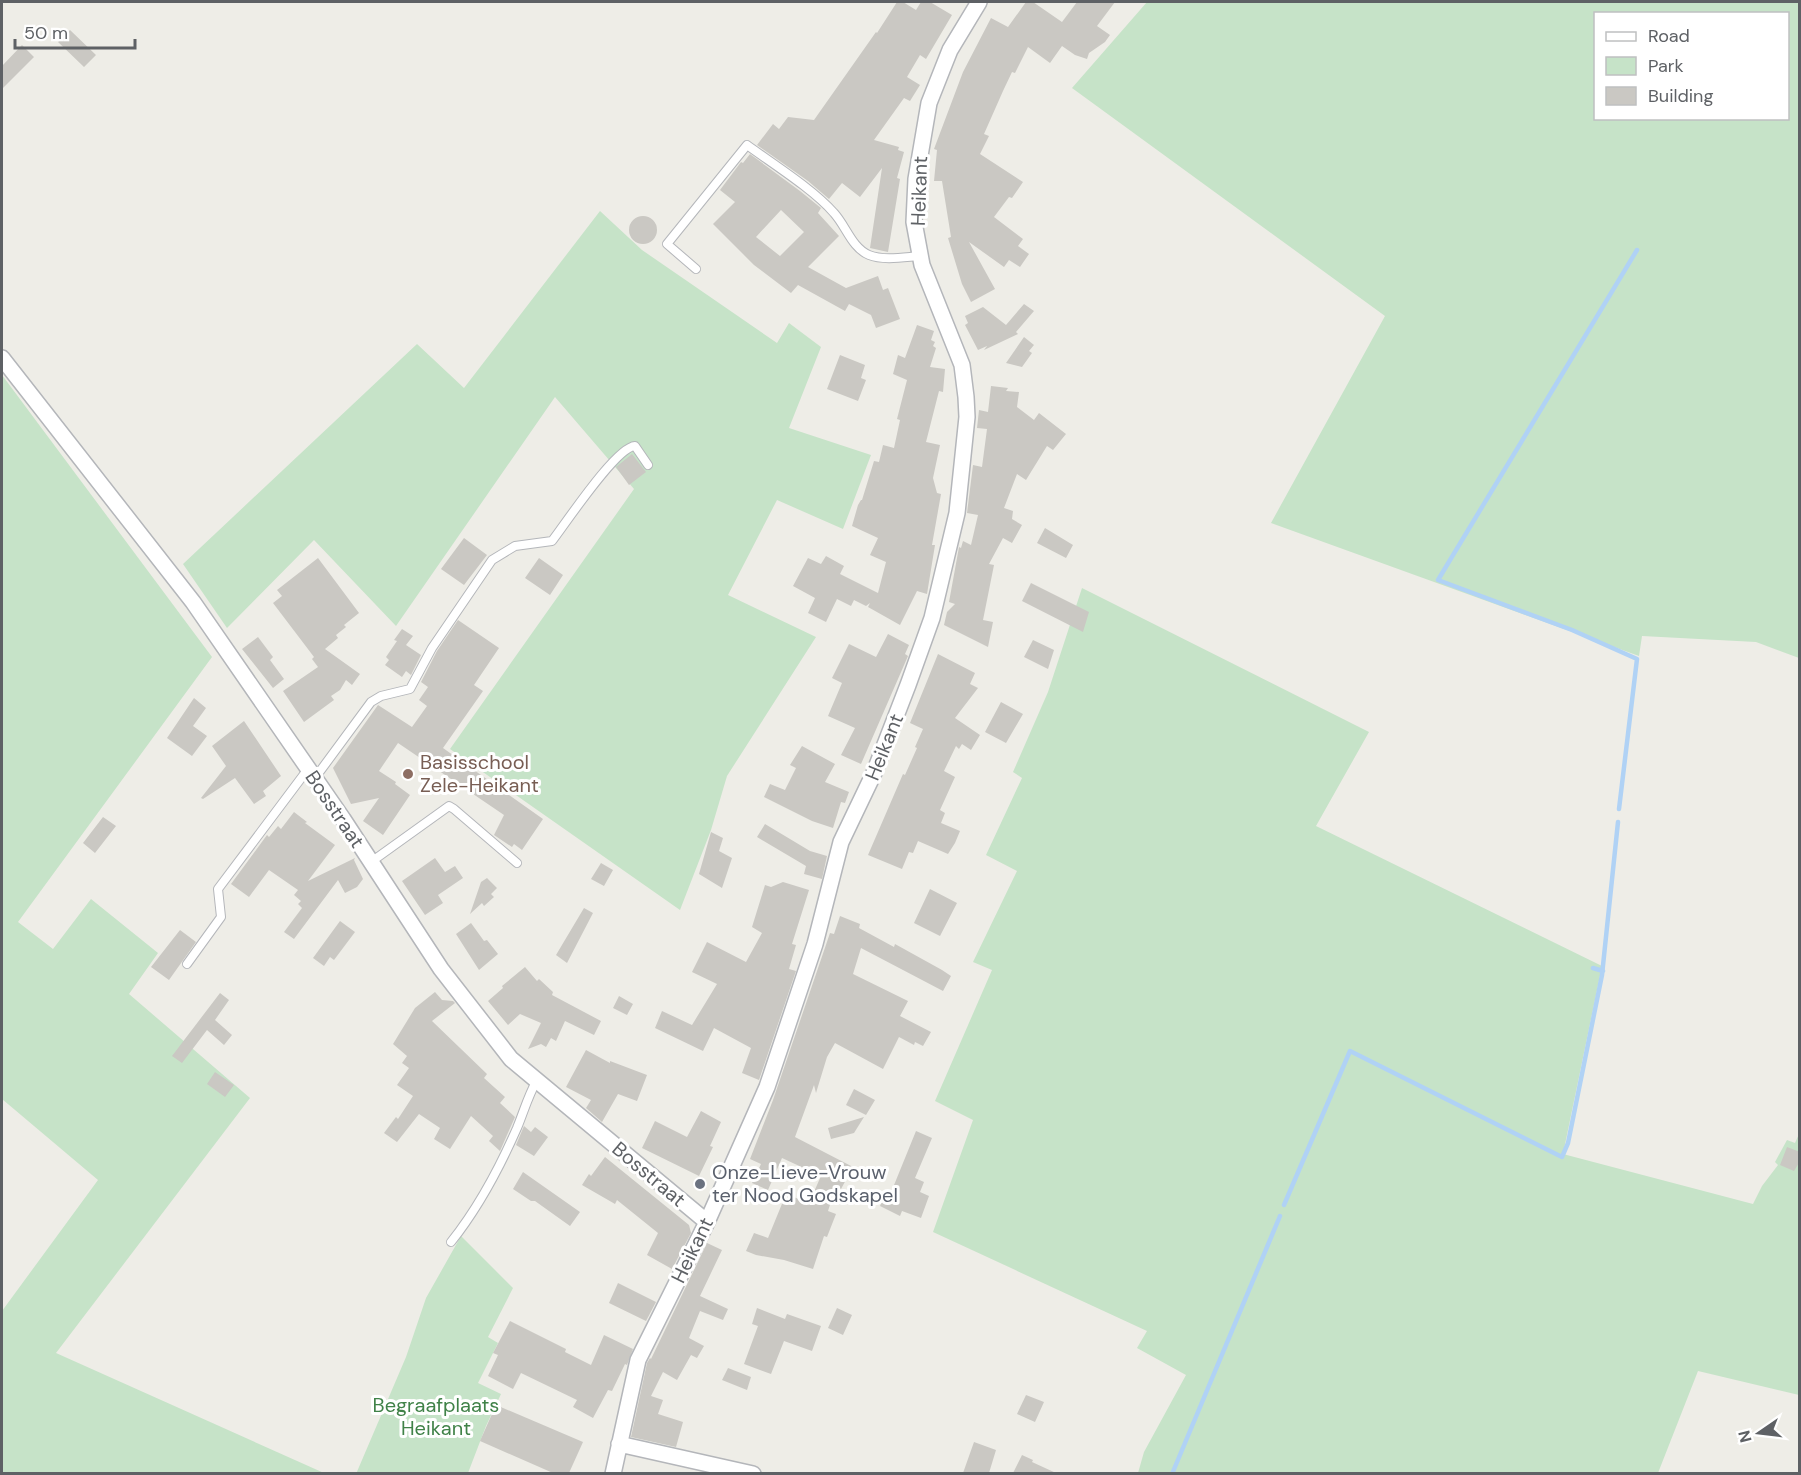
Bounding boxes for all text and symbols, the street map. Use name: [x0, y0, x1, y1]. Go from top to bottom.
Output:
scale bar: [15, 12, 135, 50]
legend: [1594, 12, 1789, 120]
text: 50 m: [24, 21, 68, 45]
text: Road: [1648, 24, 1690, 48]
text: Park: [1648, 54, 1684, 78]
text: Building: [1648, 84, 1713, 108]
street label: Heikant: [905, 155, 933, 226]
street label: Heikant: [859, 710, 909, 784]
place label: Basisschool Zele-Heikant: [420, 749, 539, 798]
street label: Bosstraat: [300, 765, 371, 853]
marker: Basisschool Zele-Heikant: [401, 767, 415, 781]
street label: Bosstraat: [607, 1136, 691, 1212]
place label: Onze-Lieve-Vrouw ter Nood Godskapel: [712, 1159, 898, 1208]
marker: Onze-Lieve-Vrouw ter Nood Godskapel: [693, 1177, 707, 1191]
street label: Heikant: [665, 1213, 719, 1287]
park label: Begraafplaats Heikant: [373, 1392, 499, 1441]
north arrow: [1729, 1403, 1789, 1463]
text: N: [1733, 1428, 1757, 1445]

